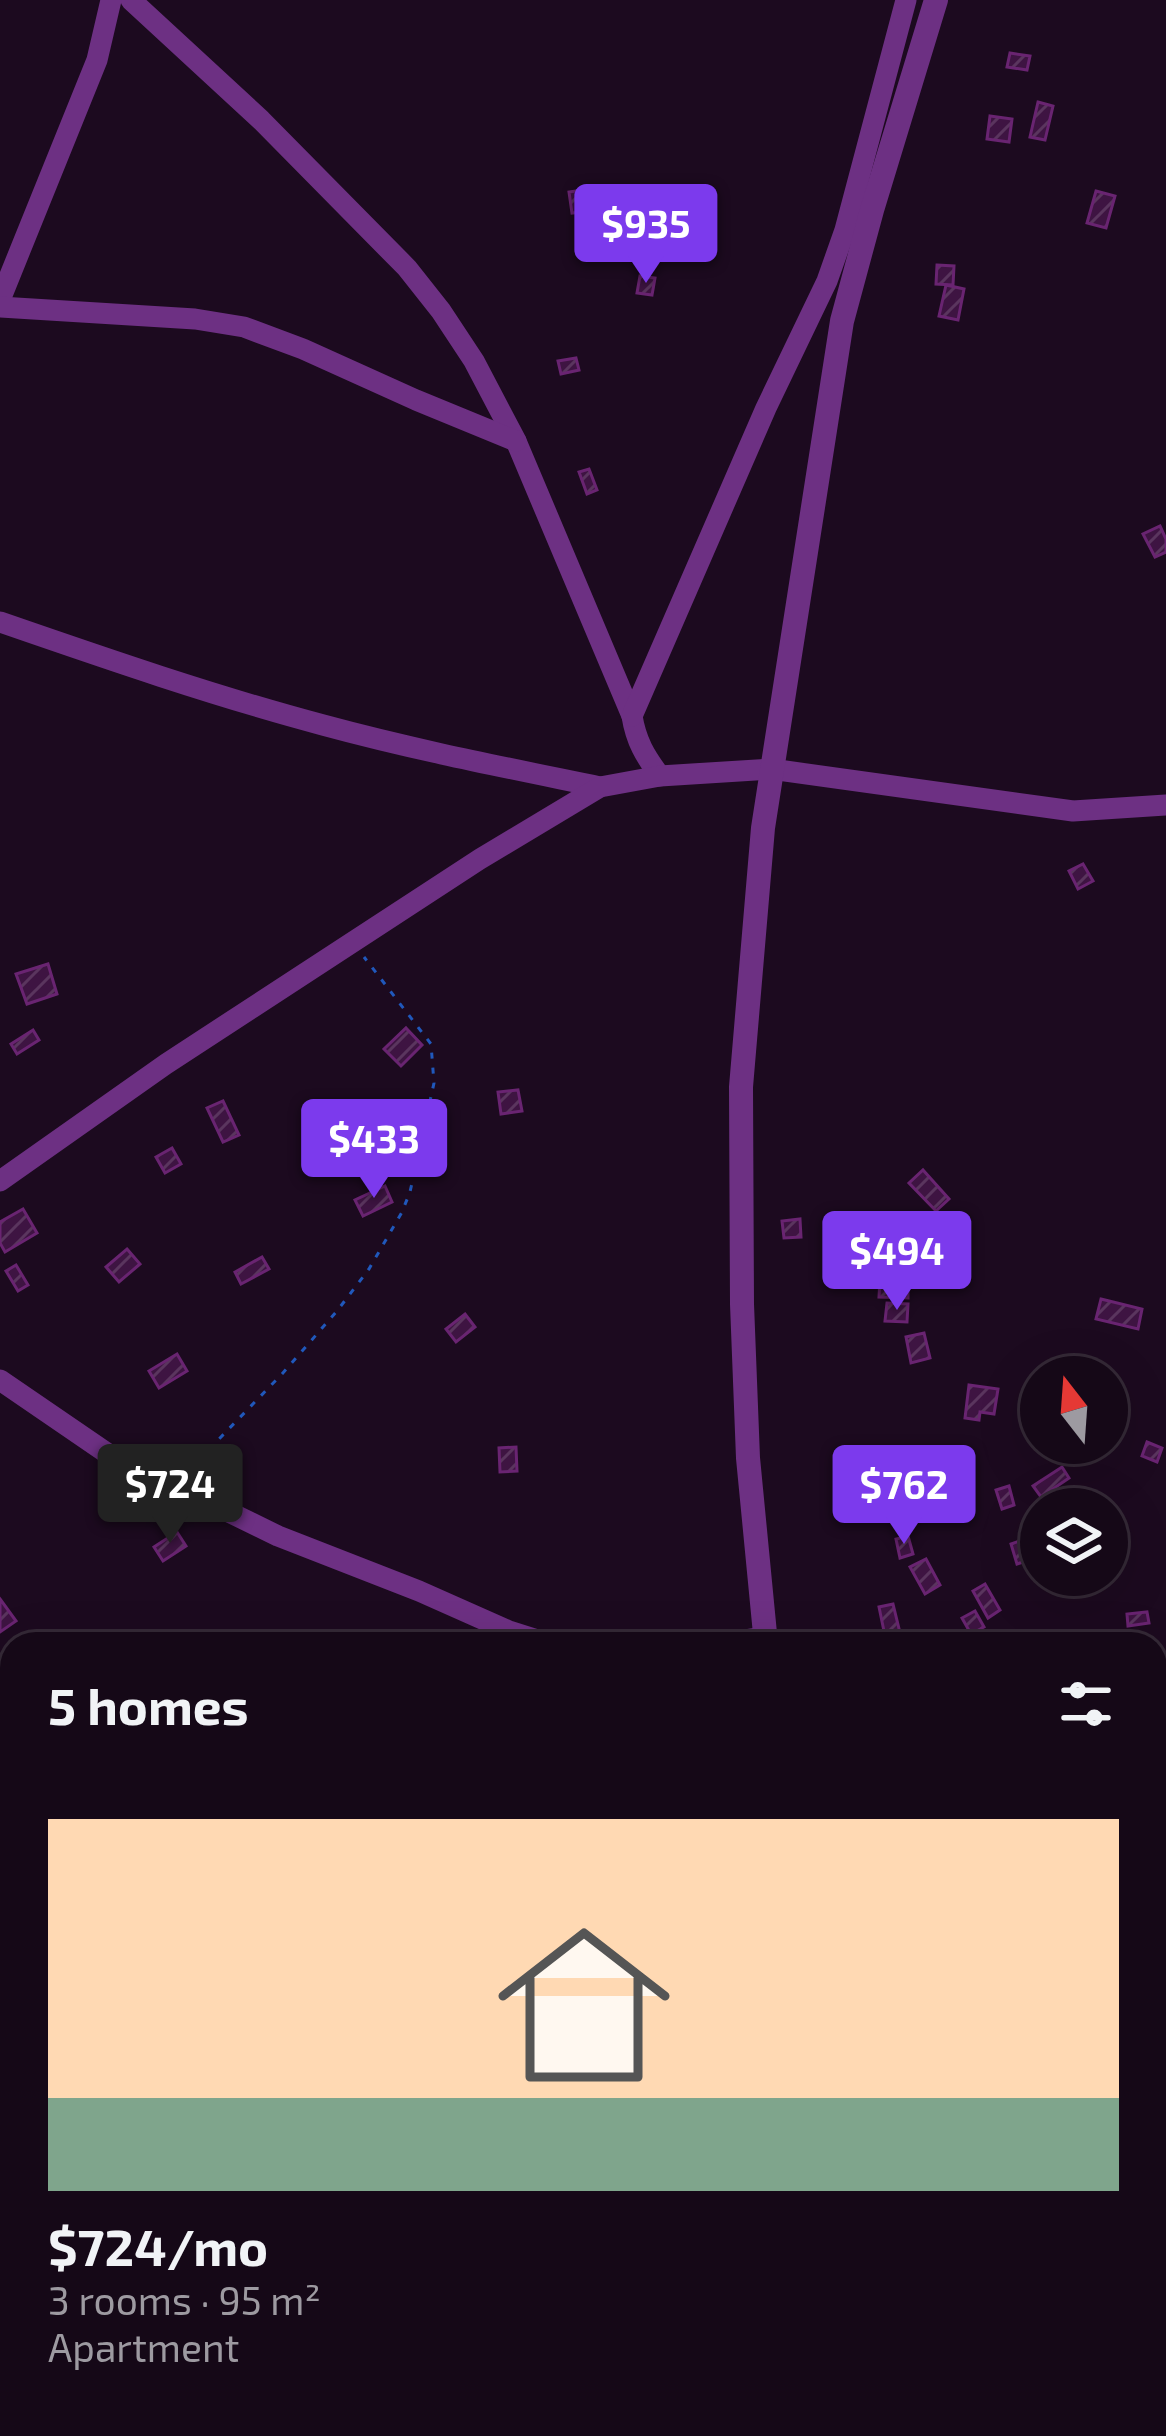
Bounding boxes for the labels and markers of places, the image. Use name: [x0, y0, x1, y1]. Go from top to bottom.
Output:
pin: $935: [575, 184, 717, 286]
pin: $433: [303, 1099, 445, 1201]
pin: $494: [826, 1211, 968, 1313]
pin: $724: [99, 1444, 241, 1546]
pin: $762: [833, 1445, 975, 1547]

